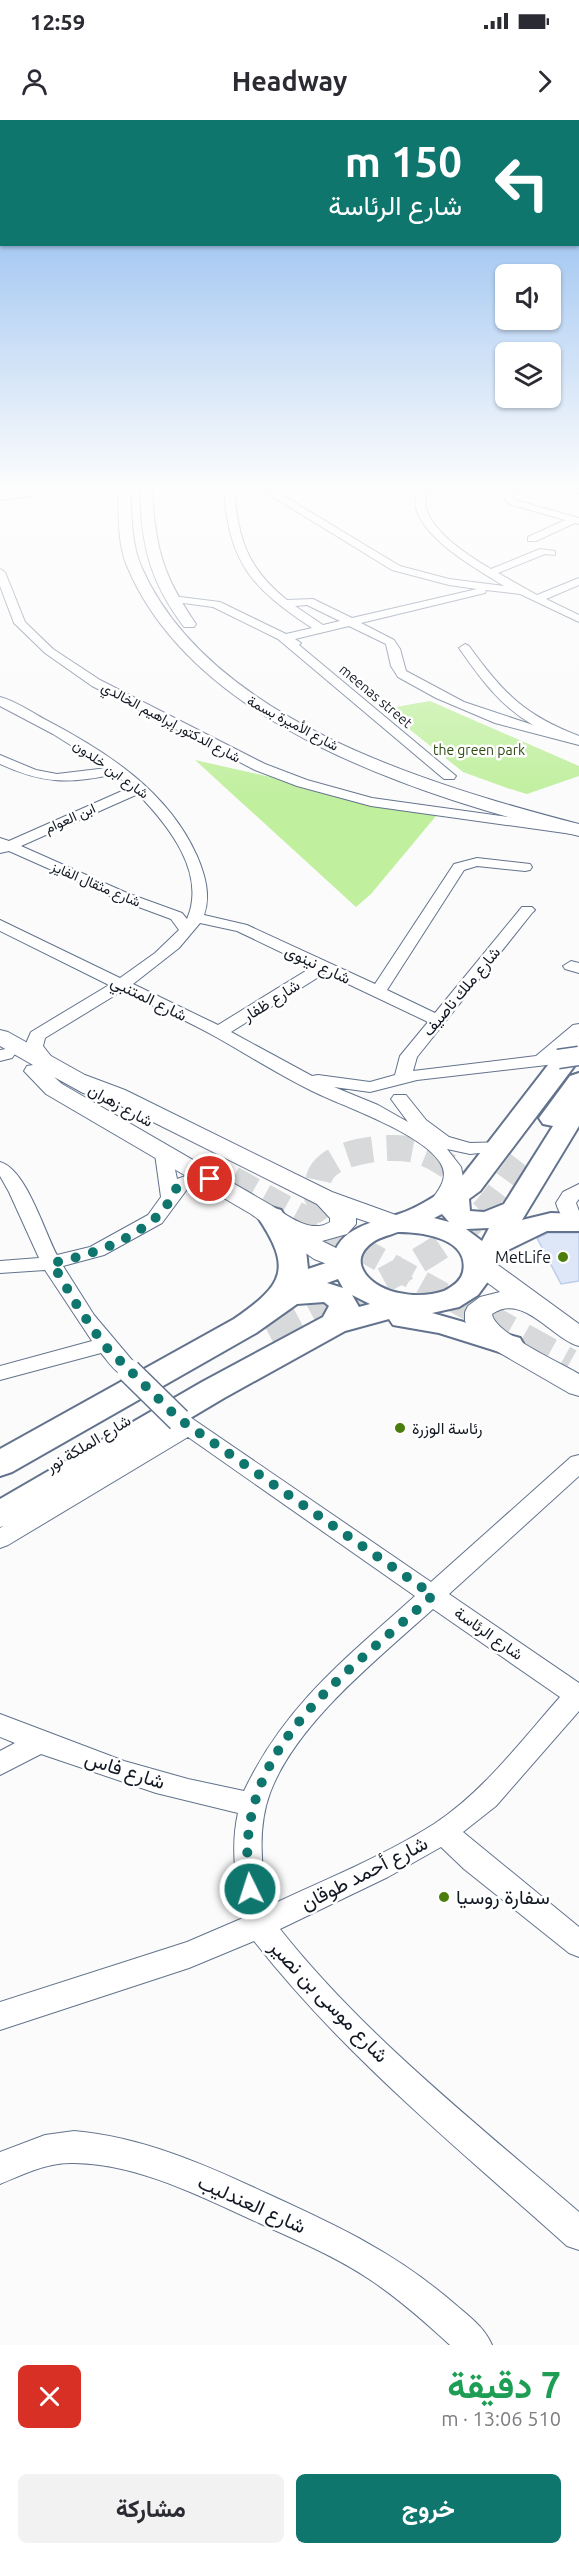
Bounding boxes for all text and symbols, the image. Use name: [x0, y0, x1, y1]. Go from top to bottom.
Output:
text: 12:59: [30, 9, 85, 34]
icon: person: [18, 65, 51, 98]
icon: forward: [528, 65, 561, 98]
text: Headway: [232, 66, 347, 96]
text: 150 m: [345, 138, 462, 185]
icon: left: [483, 144, 561, 222]
text: شارع الرئاسة: [328, 190, 462, 220]
map controls: [495, 264, 561, 408]
button: sound: [495, 264, 561, 330]
button: layers: [495, 342, 561, 408]
street label: meenas street: [336, 661, 416, 731]
street label: شارع الدكتور إبراهيم الخالدي: [97, 679, 243, 769]
street label: شارع الأميرة بسمة: [243, 692, 341, 756]
street label: شارع ابن خلدون: [69, 736, 152, 804]
park label: the green park: [433, 742, 525, 758]
street label: ابن العوام: [42, 800, 98, 837]
street label: شارع مثقال الفايز: [47, 858, 143, 913]
street label: شارع نينوى: [281, 941, 354, 990]
street label: شارع ملك ناصيف: [419, 943, 506, 1041]
street label: شارع المتنبي: [106, 972, 190, 1029]
street label: شارع ظفار: [238, 975, 304, 1028]
street label: شارع زهران: [84, 1080, 156, 1133]
pin: [184, 1153, 235, 1204]
icon: arrive: [193, 1162, 226, 1195]
place label: MetLife: [495, 1248, 551, 1266]
marker: MetLife: [556, 1250, 570, 1264]
street label: شارع الملكة نور: [41, 1411, 135, 1478]
place label: رئاسة الوزرة: [412, 1419, 482, 1439]
marker: رئاسة الوزرة: [393, 1421, 407, 1435]
street label: شارع الرئاسة: [450, 1603, 527, 1666]
street label: شارع فاس: [81, 1746, 168, 1796]
street label: شارع أحمد طوقان: [296, 1831, 432, 1917]
position arrow: [218, 1857, 282, 1921]
place label: سفارة روسيا: [456, 1885, 550, 1910]
marker: سفارة روسيا: [437, 1890, 451, 1904]
street label: شارع موسى بن نصير: [262, 1934, 394, 2069]
street label: شارع العندليب: [193, 2170, 310, 2240]
text: 7 دقيقة: [447, 2364, 561, 2405]
button: close: [18, 2365, 81, 2428]
text: 510 m · 13:06: [441, 2407, 561, 2430]
button: مشاركة: [18, 2474, 284, 2543]
button: خروج: [296, 2474, 561, 2543]

